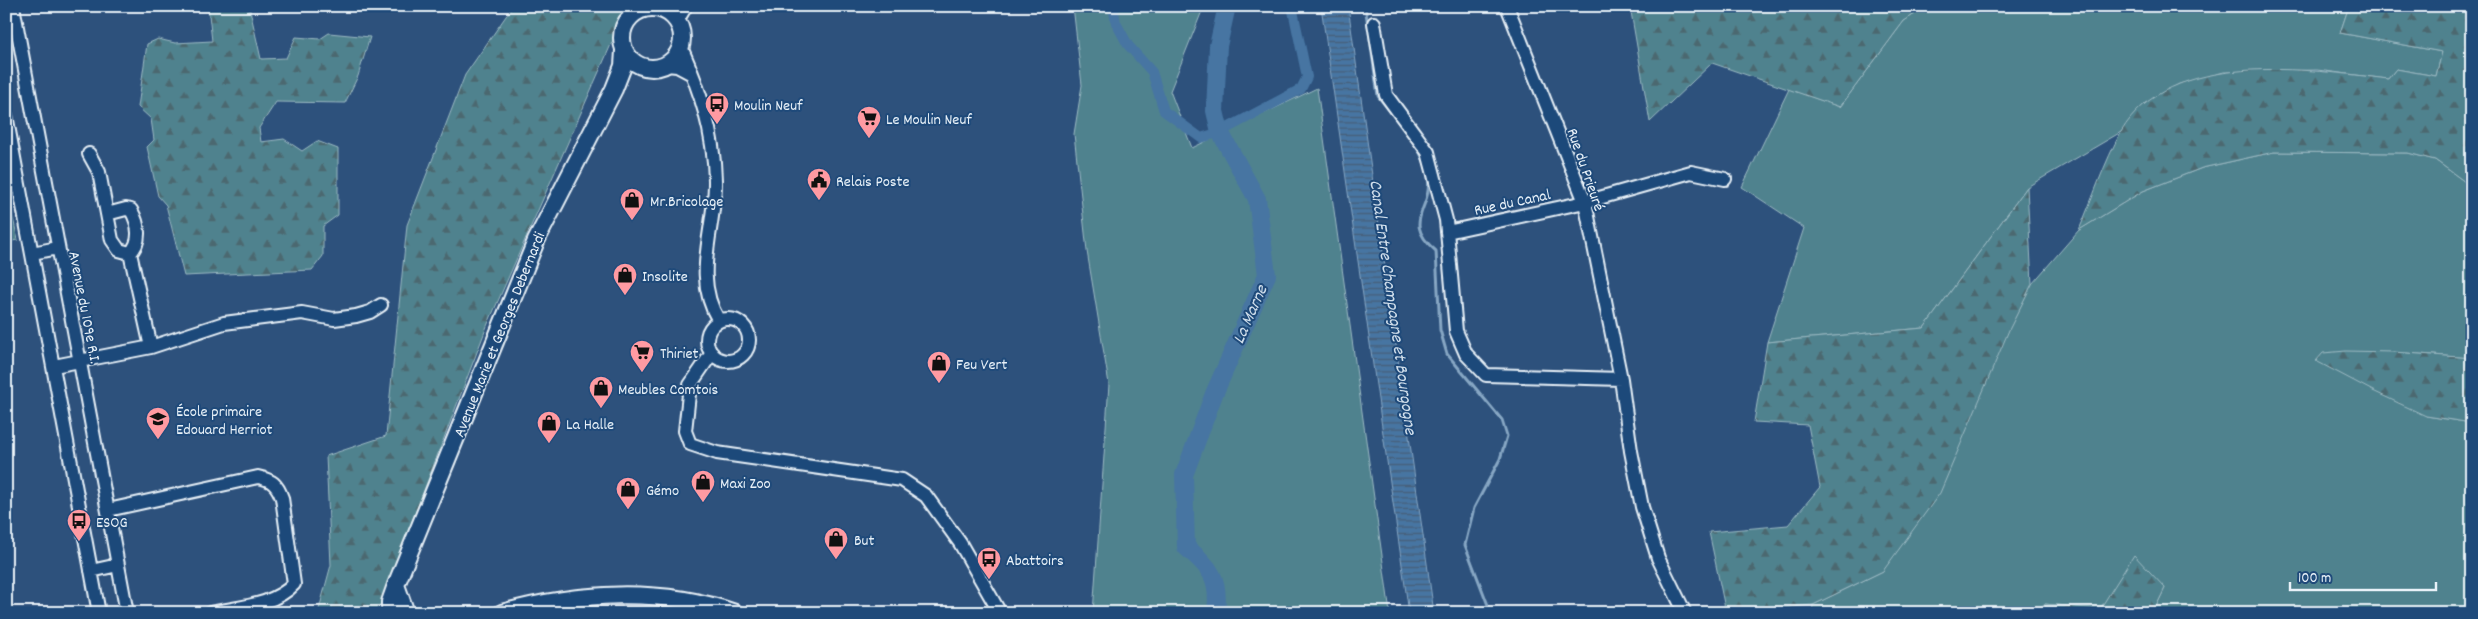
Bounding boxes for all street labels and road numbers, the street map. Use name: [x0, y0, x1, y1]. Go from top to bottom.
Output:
street label: Rue du Prieuré: [1560, 125, 1610, 214]
street label: Rue du Canal: [1472, 184, 1553, 223]
street label: Avenue Marie et Georges Debernardi: [449, 229, 552, 441]
street label: Avenue du 109e R.I.: [61, 249, 106, 366]

